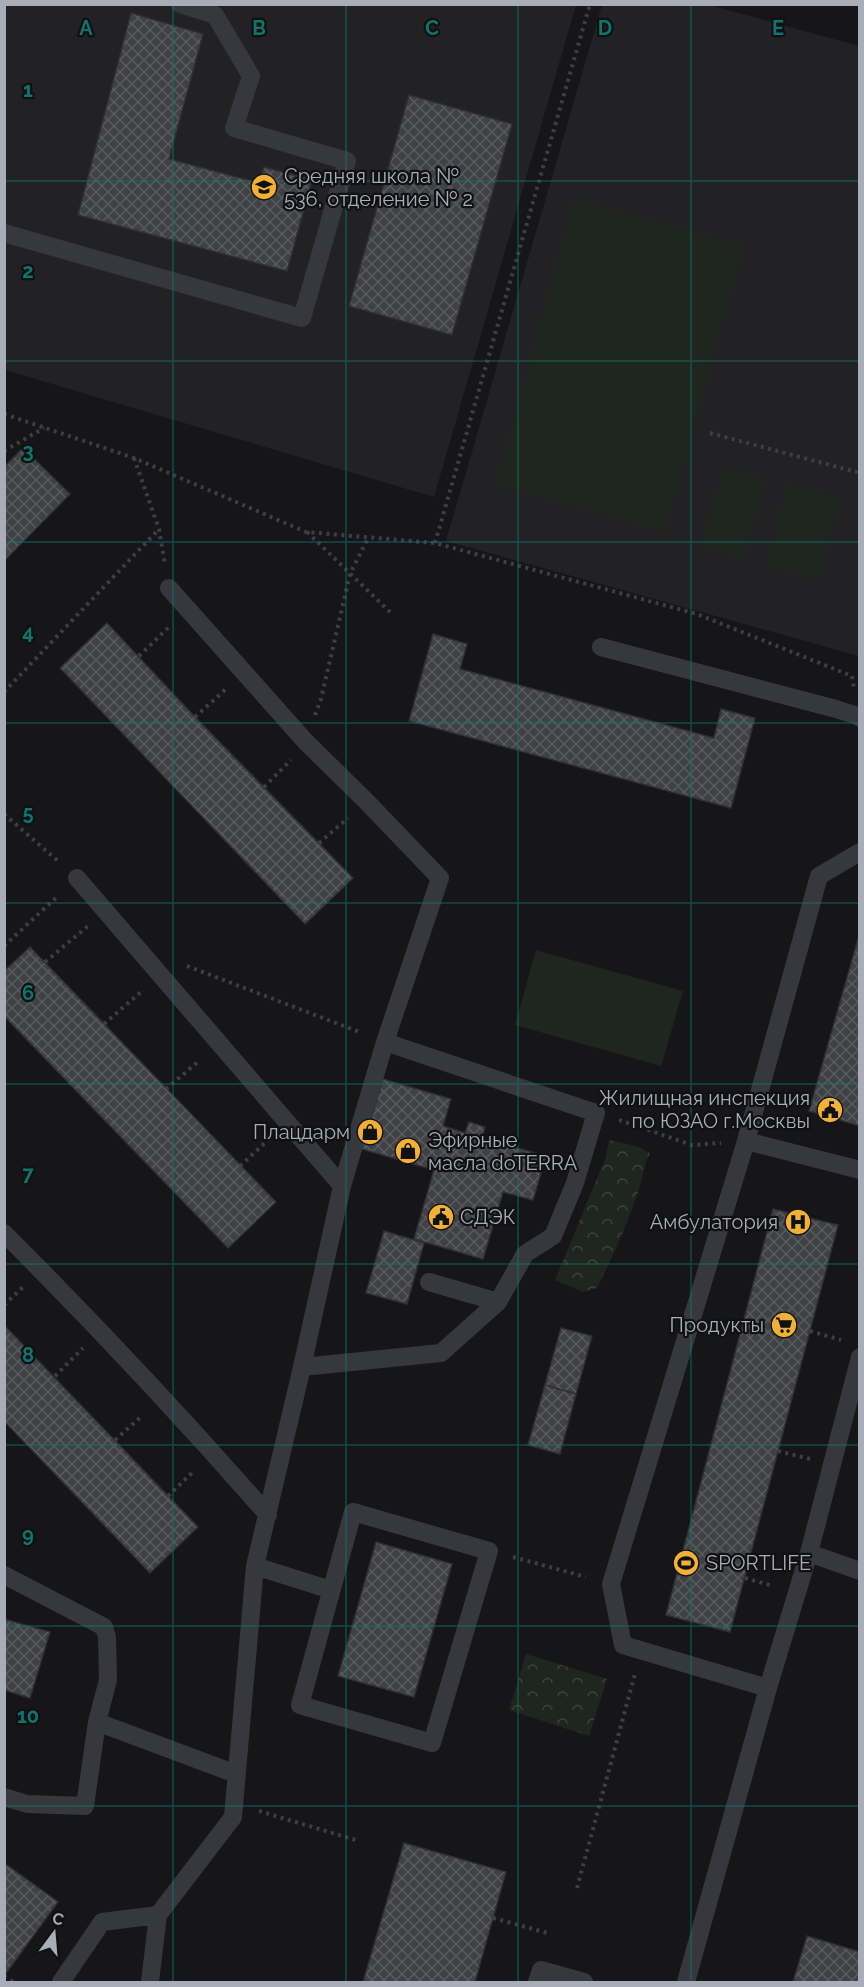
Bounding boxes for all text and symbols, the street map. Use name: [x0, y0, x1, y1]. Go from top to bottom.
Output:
text: A: [79, 16, 93, 40]
text: B: [252, 16, 266, 40]
text: C: [425, 16, 439, 40]
text: D: [598, 16, 612, 40]
text: E: [772, 16, 784, 40]
text: 1: [23, 78, 33, 102]
place label: Средняя школа № 536, отделение № 2: [284, 164, 473, 211]
school or university icon: Средняя школа № 536, отделение № 2: [249, 172, 279, 202]
text: 2: [22, 259, 34, 283]
text: 3: [22, 439, 34, 463]
text: 4: [22, 620, 34, 644]
text: 5: [22, 801, 34, 825]
text: 6: [22, 981, 34, 1005]
place label: Жилищная инспекция по ЮЗАО г.Москвы: [599, 1086, 810, 1133]
public building icon: Жилищная инспекция по ЮЗАО г.Москвы: [815, 1095, 845, 1125]
shop icon: Плацдарм: [355, 1117, 385, 1147]
place label: Плацдарм: [253, 1120, 350, 1144]
place label: Эфирные масла doTERRA: [428, 1128, 578, 1175]
shop icon: Эфирные масла doTERRA: [393, 1136, 423, 1166]
text: 7: [22, 1162, 34, 1186]
public building icon: СДЭК: [426, 1202, 456, 1232]
place label: СДЭК: [460, 1205, 516, 1229]
hospital icon: Амбулатория: [783, 1207, 813, 1237]
place label: Амбулатория: [650, 1210, 778, 1234]
supermarket icon: Продукты: [769, 1310, 799, 1340]
place label: Продукты: [670, 1313, 764, 1337]
text: 8: [22, 1343, 34, 1367]
text: 9: [22, 1523, 34, 1547]
sports icon: SPORTLIFE: [671, 1548, 701, 1578]
place label: SPORTLIFE: [706, 1551, 811, 1575]
text: 10: [17, 1704, 39, 1728]
north arrow: [24, 1903, 84, 1963]
text: С: [50, 1908, 66, 1930]

